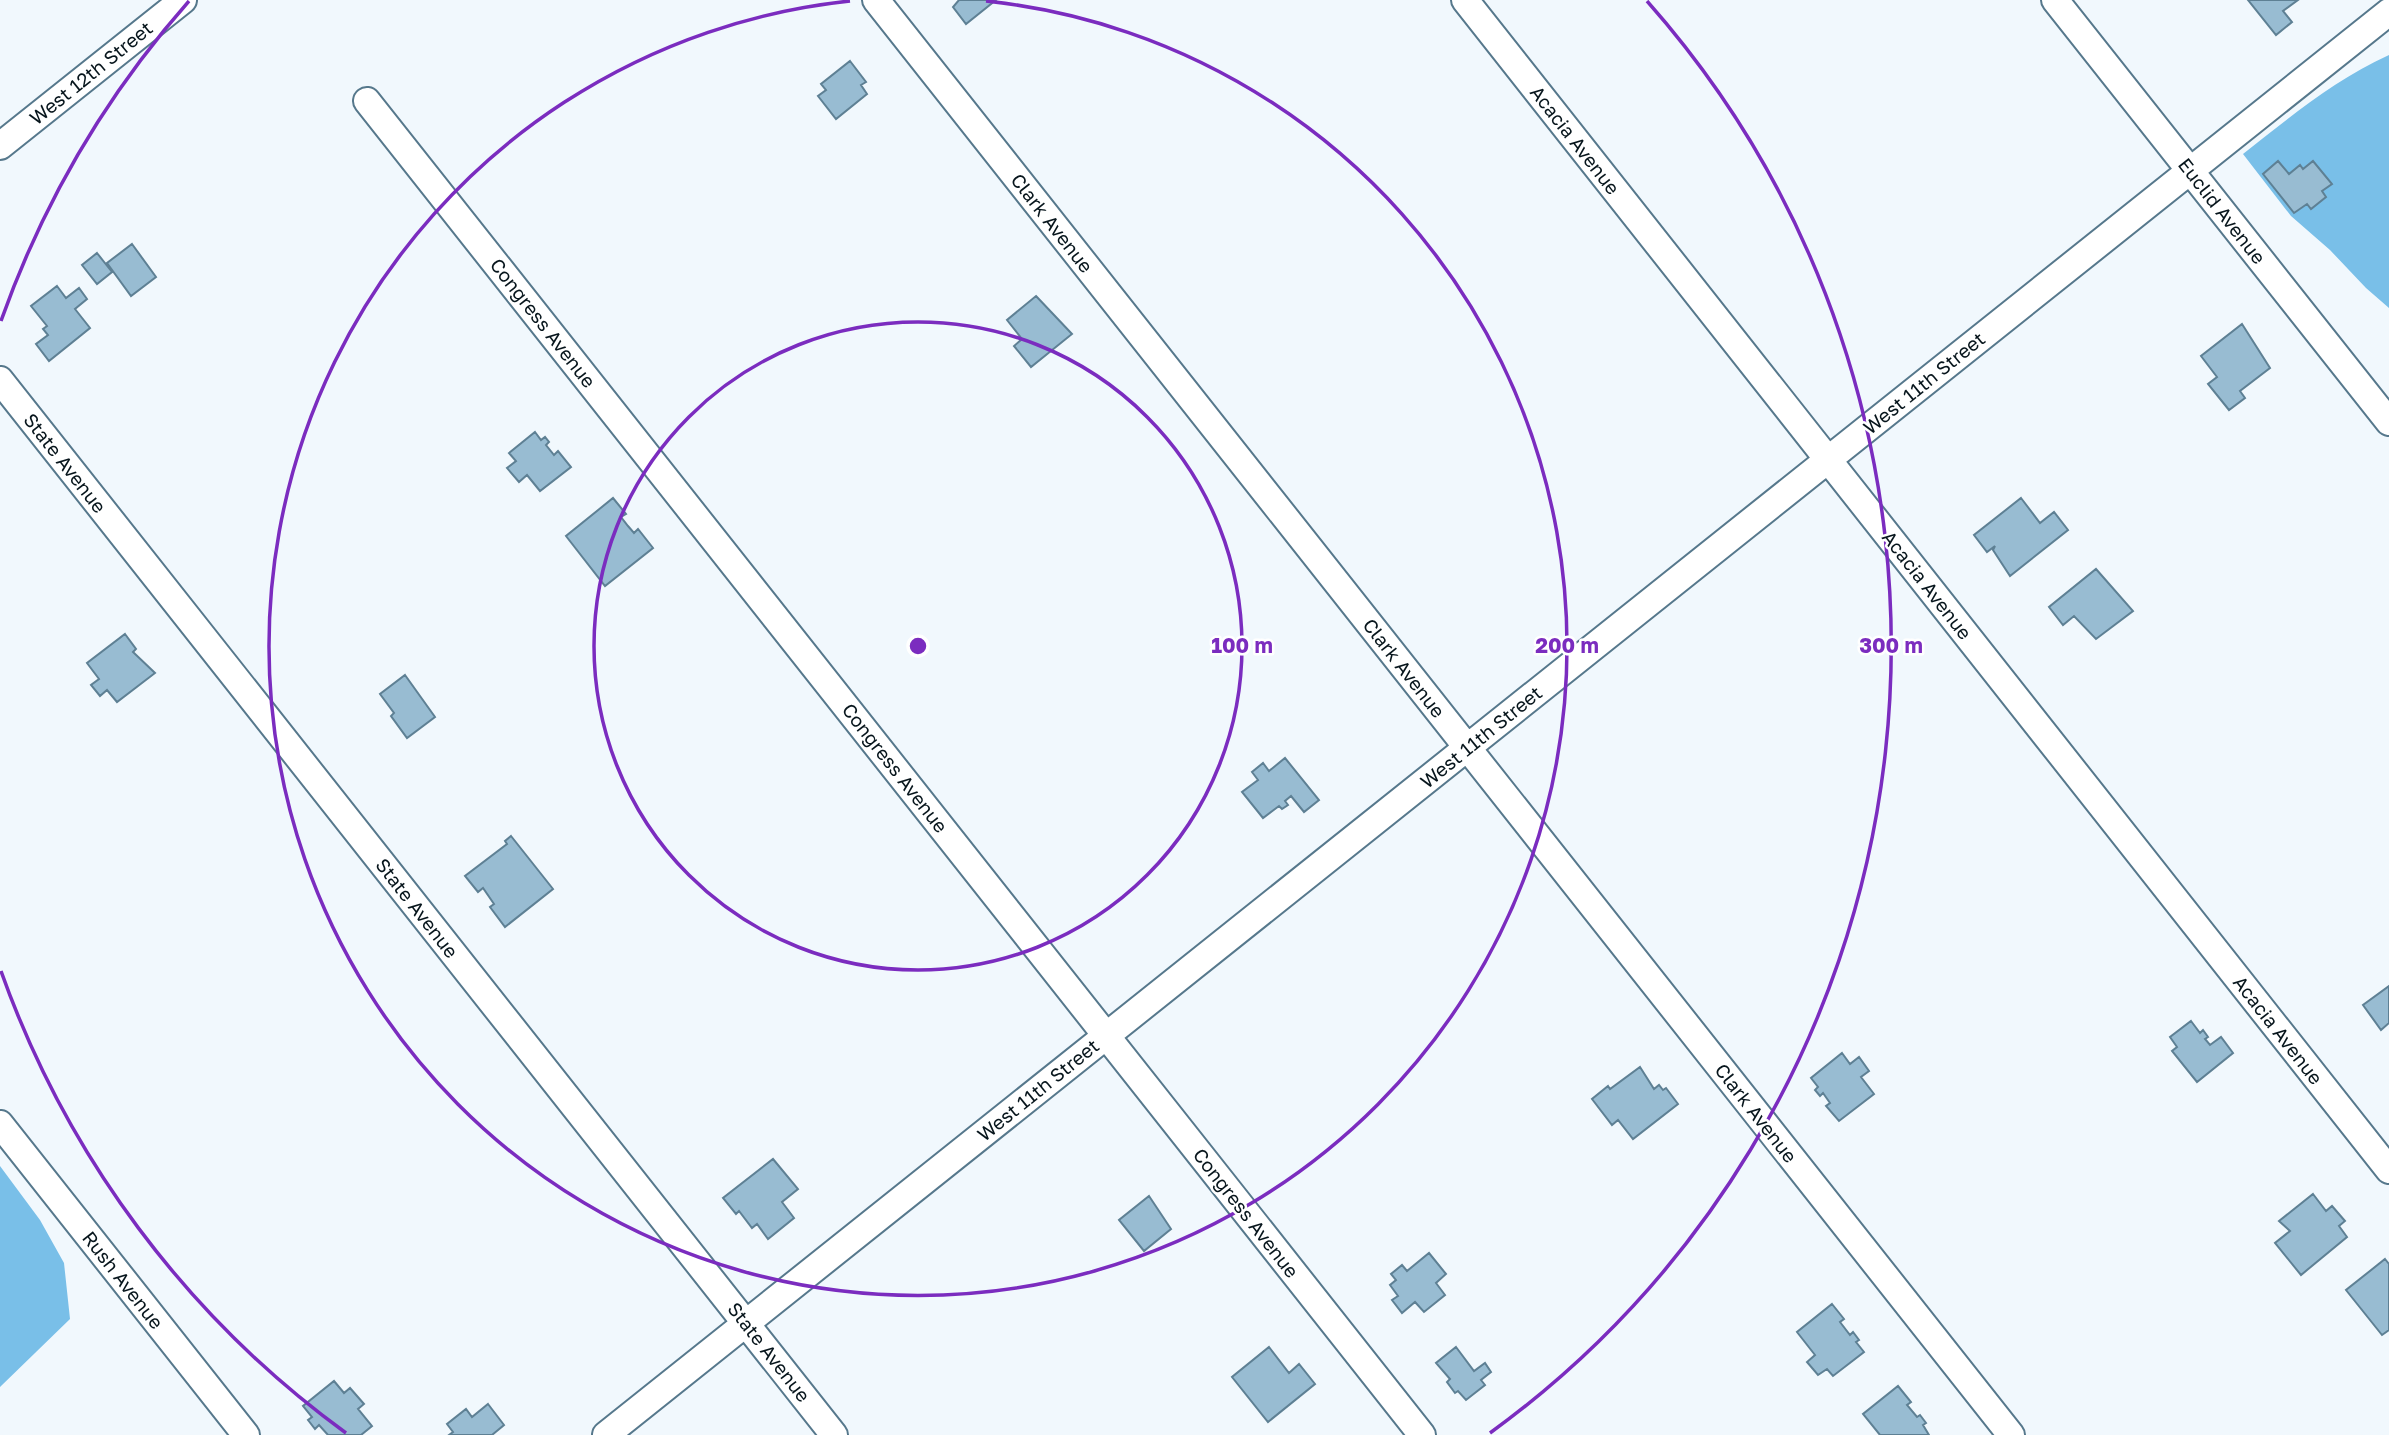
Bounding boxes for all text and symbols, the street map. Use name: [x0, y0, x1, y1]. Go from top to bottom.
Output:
street label: West 12th Street: [25, 16, 157, 129]
street label: Acacia Avenue: [1526, 81, 1625, 199]
street label: Euclid Avenue: [2174, 153, 2271, 268]
street label: Clark Avenue: [1006, 168, 1098, 277]
street label: Congress Avenue: [486, 253, 601, 392]
street label: West 11th Street: [1858, 327, 1989, 439]
street label: State Avenue: [19, 408, 112, 517]
street label: Acacia Avenue: [1878, 526, 1977, 644]
street label: Clark Avenue: [1358, 613, 1450, 722]
text: 100 m: [1211, 632, 1273, 658]
text: 200 m: [1535, 632, 1599, 658]
text: 300 m: [1859, 632, 1923, 658]
centre of rings: [906, 634, 930, 658]
street label: West 11th Street: [1415, 681, 1546, 793]
street label: Congress Avenue: [838, 698, 953, 837]
street label: State Avenue: [371, 853, 464, 962]
street label: Acacia Avenue: [2229, 971, 2328, 1089]
street label: West 11th Street: [972, 1034, 1103, 1146]
street label: Clark Avenue: [1710, 1058, 1802, 1167]
street label: Congress Avenue: [1189, 1143, 1304, 1282]
street label: Rush Avenue: [78, 1226, 169, 1333]
street label: State Avenue: [723, 1297, 816, 1406]

